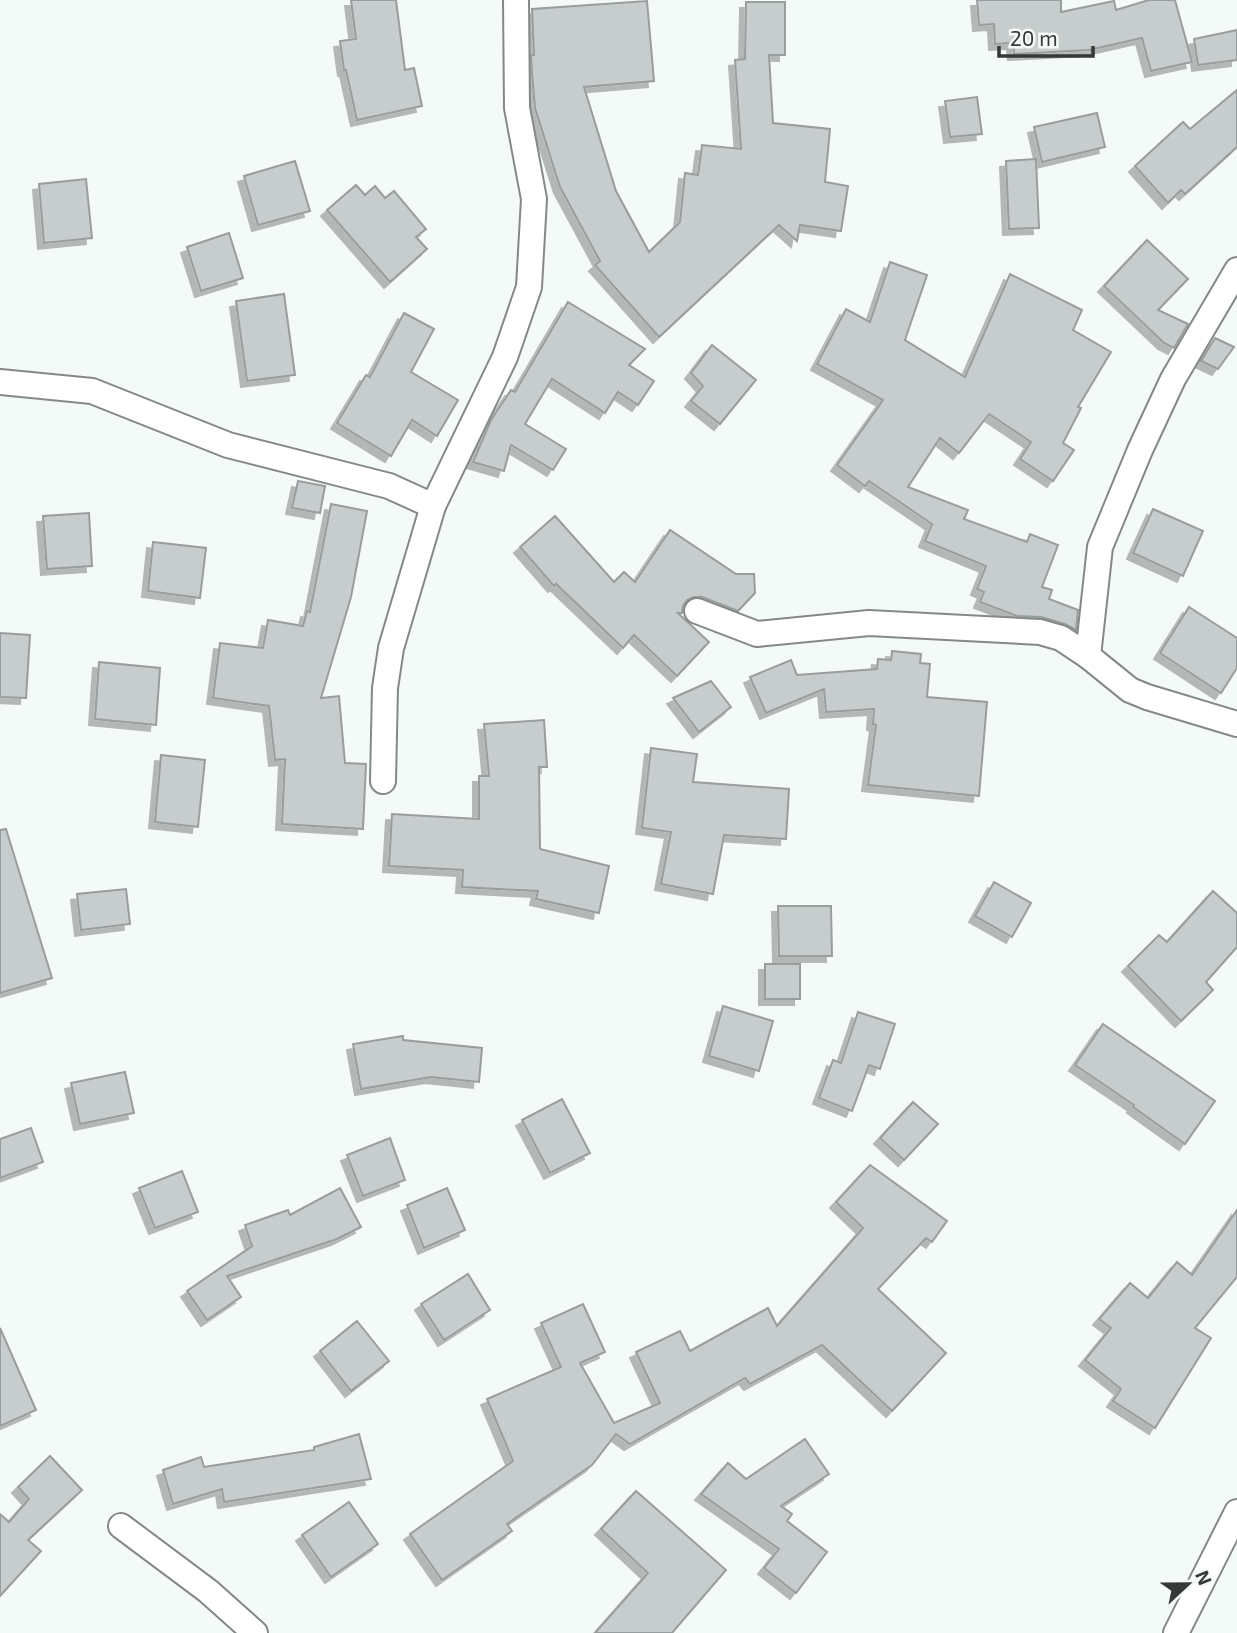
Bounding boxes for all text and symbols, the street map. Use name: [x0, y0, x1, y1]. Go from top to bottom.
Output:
scale bar: [999, 14, 1094, 58]
text: 20 m: [1010, 25, 1058, 50]
north arrow: [1153, 1549, 1223, 1619]
text: N: [1191, 1567, 1217, 1588]

